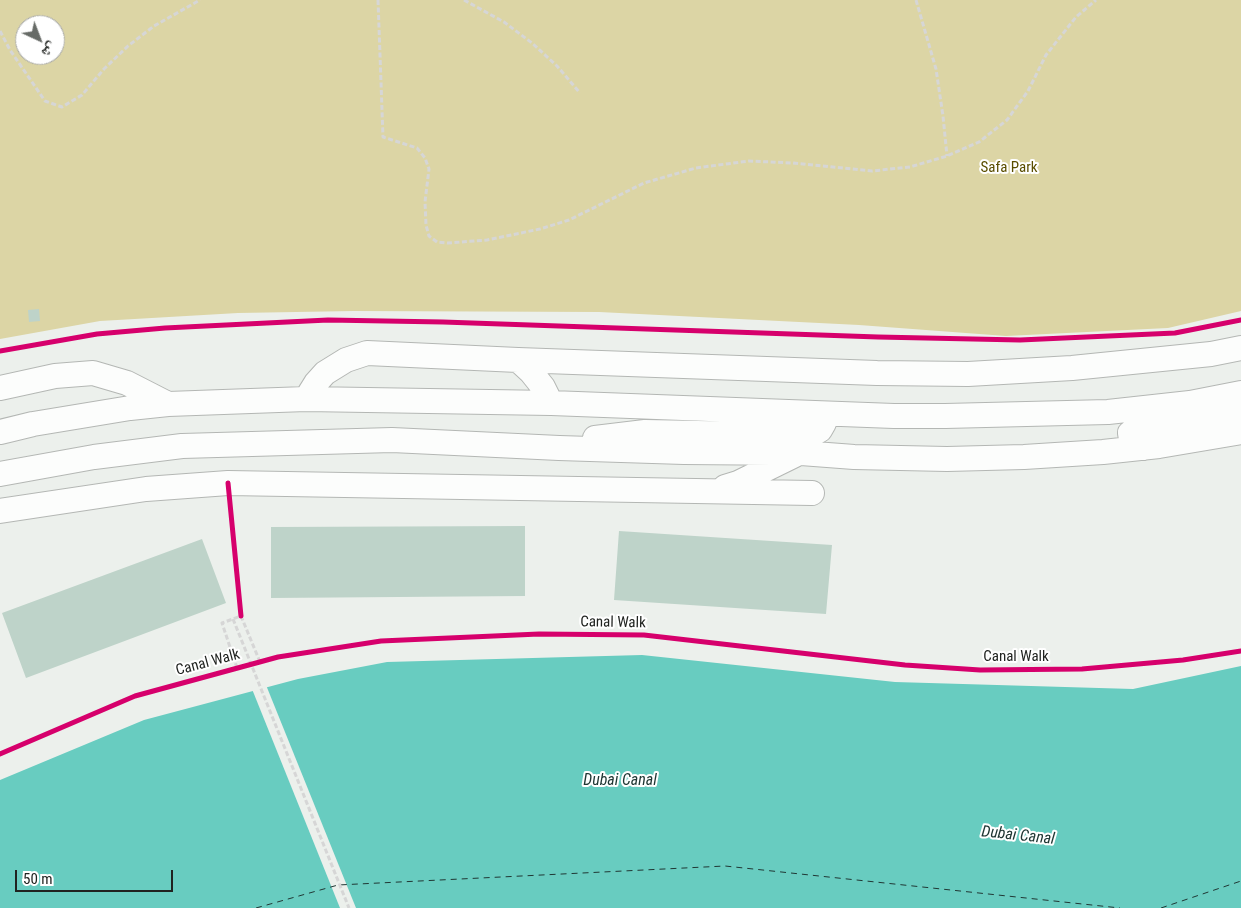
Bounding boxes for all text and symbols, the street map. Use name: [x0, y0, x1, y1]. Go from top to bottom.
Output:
north arrow: [15, 15, 65, 65]
text: ش: [39, 39, 60, 61]
park label: Safa Park: [980, 159, 1038, 177]
street label: Canal Walk: [580, 613, 646, 633]
street label: Canal Walk: [174, 646, 242, 680]
street label: Canal Walk: [983, 648, 1049, 666]
water label: Dubai Canal: [583, 771, 657, 791]
water label: Dubai Canal: [980, 823, 1056, 849]
scale bar: [18, 860, 175, 892]
text: 50 m: [23, 870, 53, 888]

